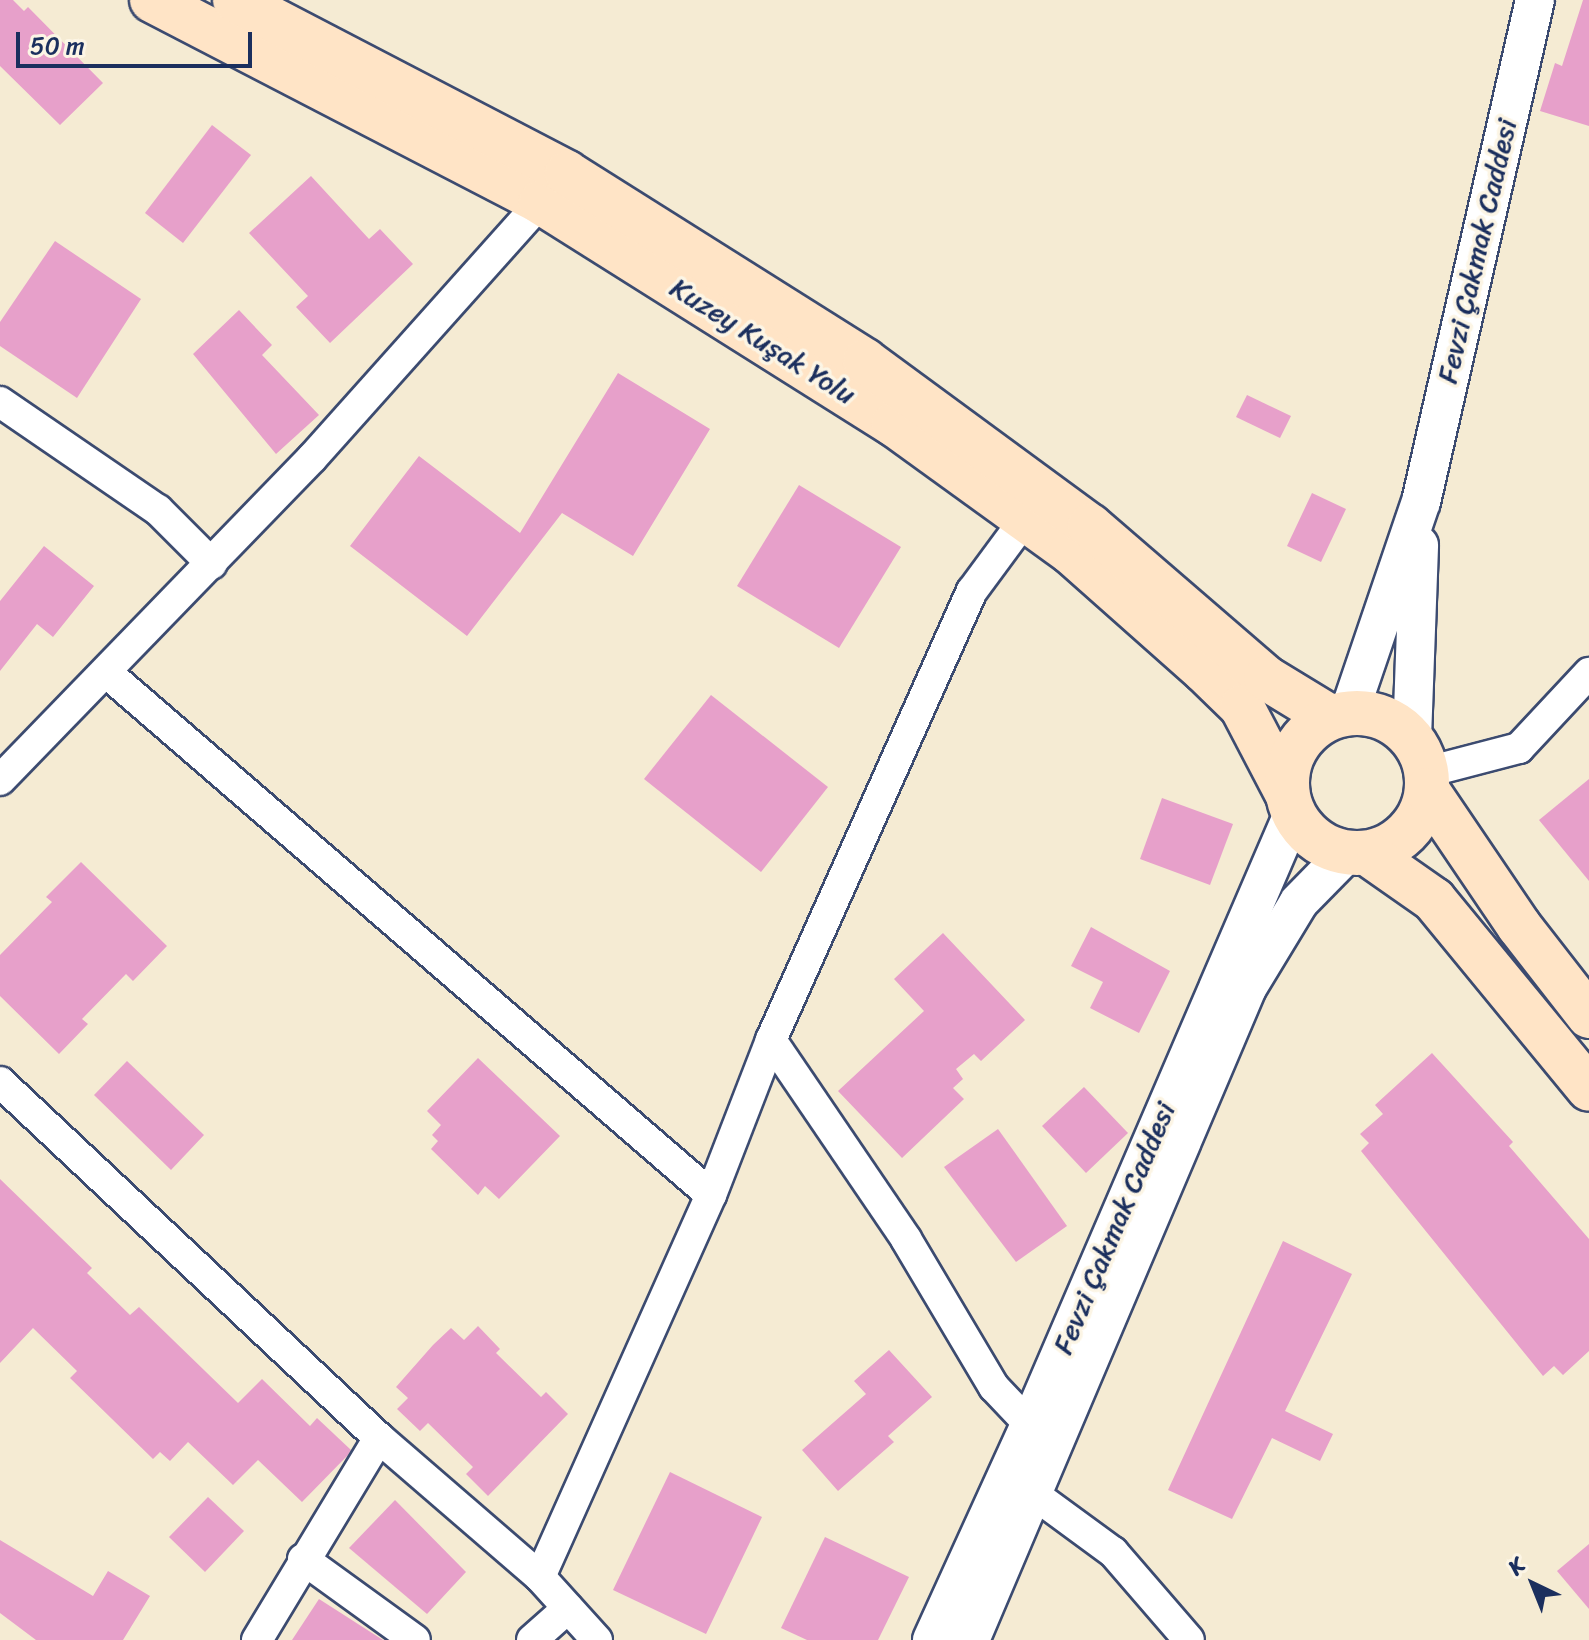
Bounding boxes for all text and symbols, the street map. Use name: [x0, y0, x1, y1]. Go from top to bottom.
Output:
scale bar: [20, 16, 256, 66]
text: 50 m: [30, 25, 85, 67]
street label: Fevzi Çakmak Caddesi: [1430, 116, 1524, 386]
street label: Kuzey Kuşak Yolu: [664, 270, 862, 412]
street label: Fevzi Çakmak Caddesi: [1046, 1097, 1182, 1359]
north arrow: [1493, 1544, 1573, 1624]
text: K: [1498, 1547, 1534, 1585]

